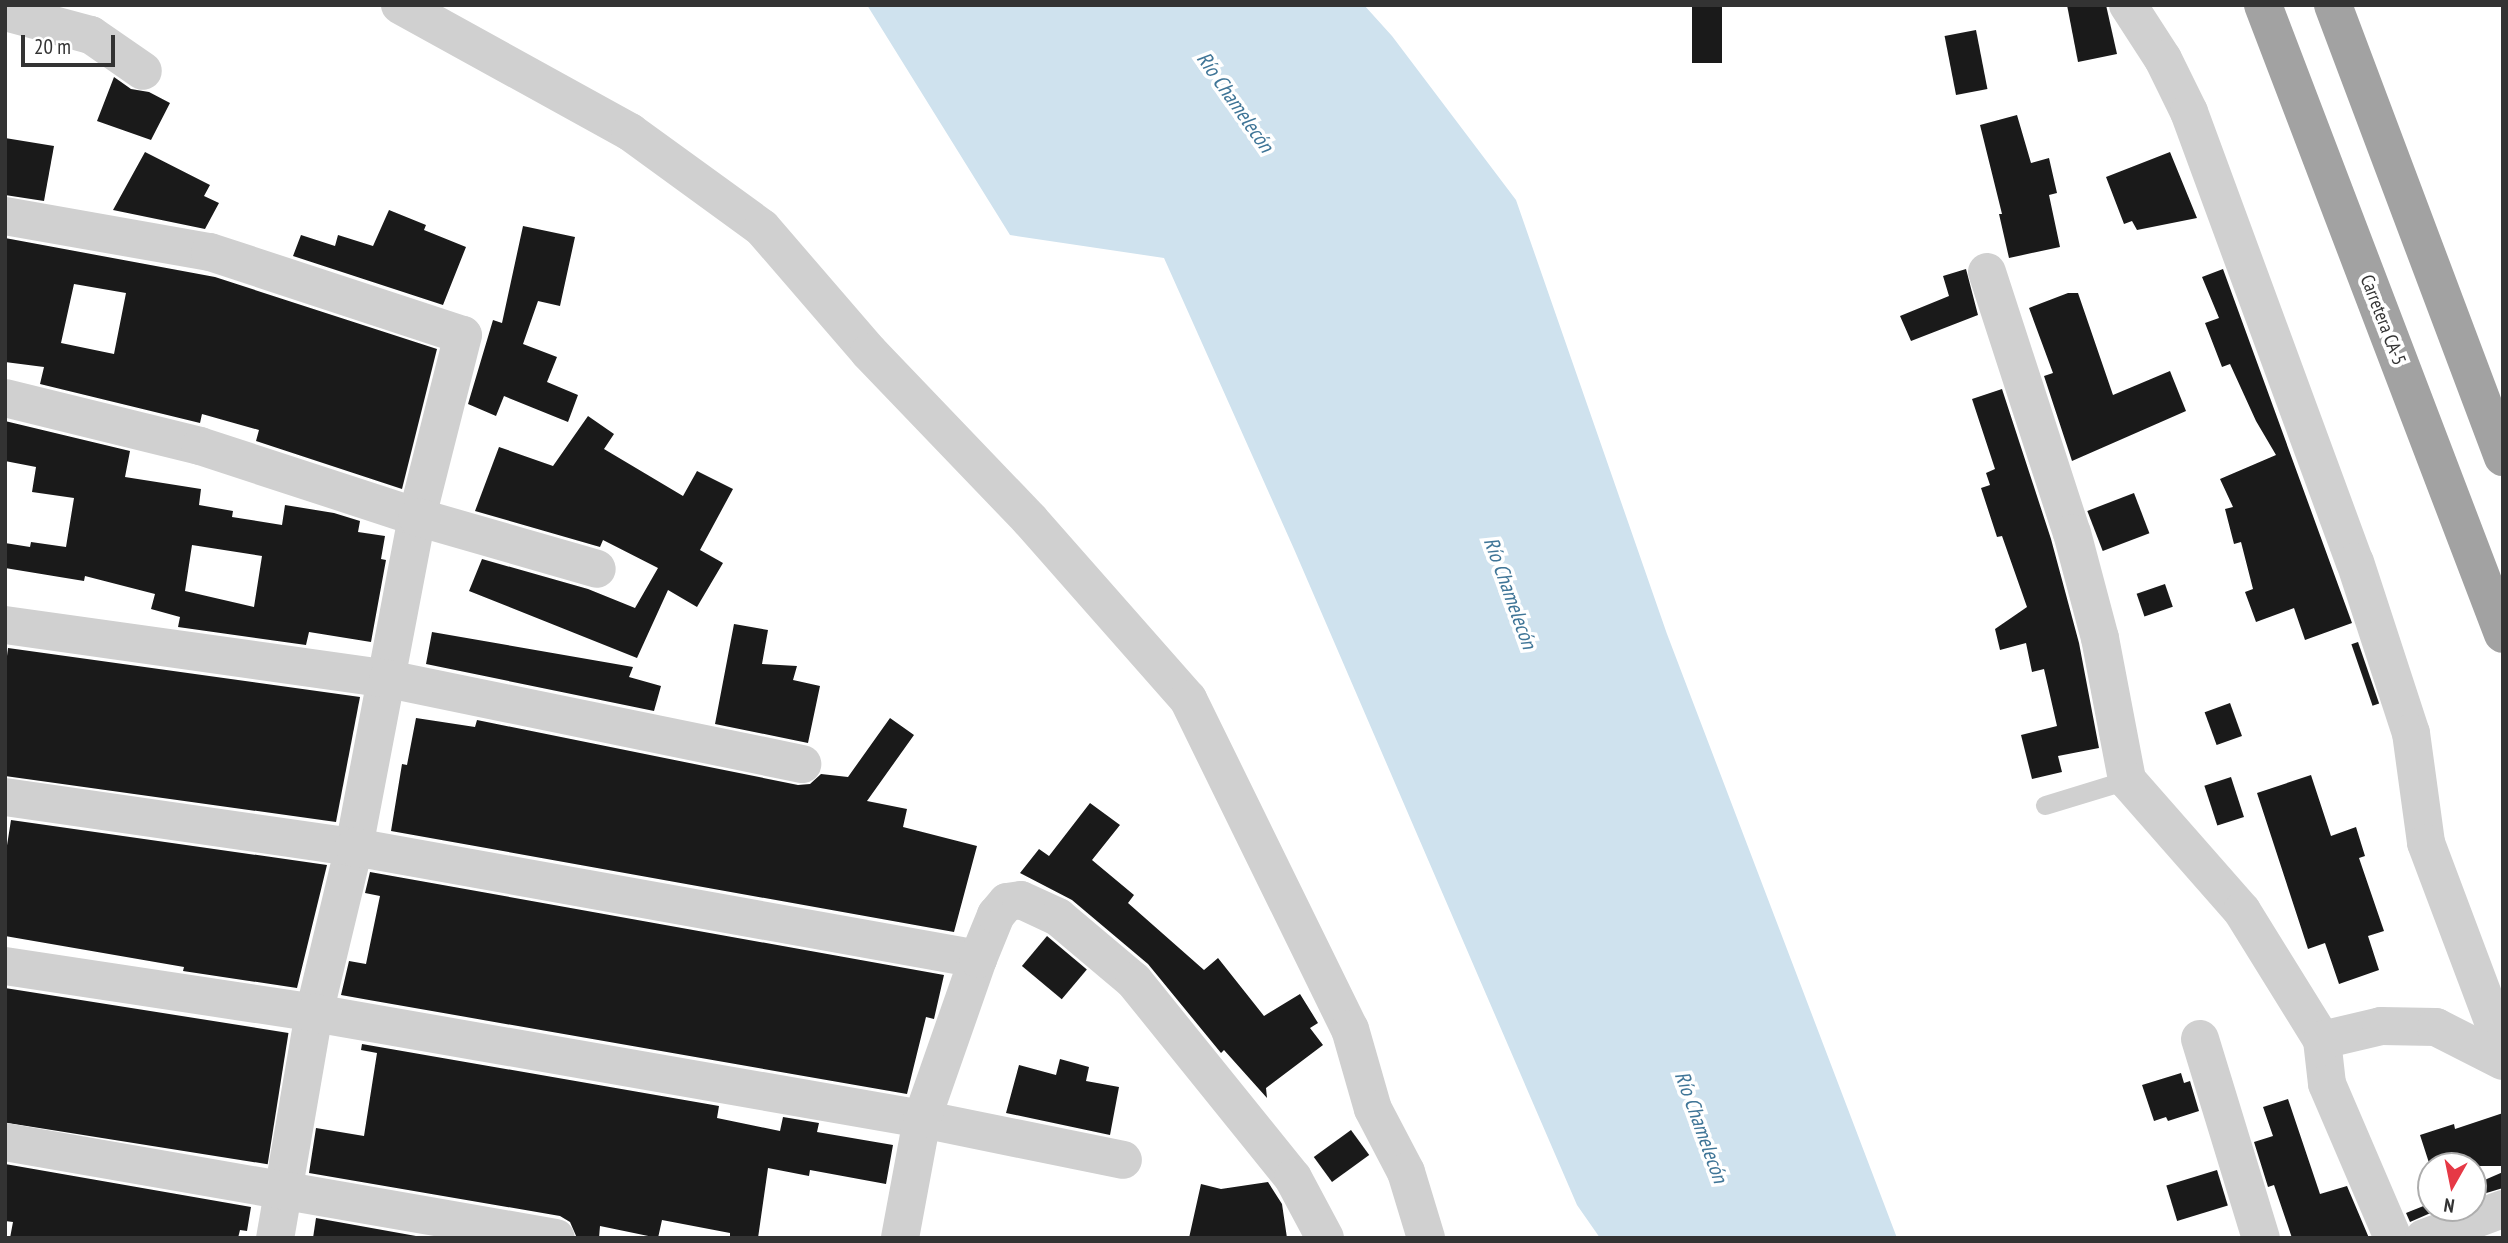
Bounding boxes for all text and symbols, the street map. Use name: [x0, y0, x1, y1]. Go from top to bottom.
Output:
scale bar: [24, 21, 119, 65]
text: 20 m: [34, 33, 71, 60]
water label: Río Chamelecón: [1191, 47, 1279, 157]
street label: Carretera CA-5: [2355, 272, 2411, 368]
water label: Río Chamelecón: [1478, 534, 1542, 652]
water label: Río Chamelecón: [1669, 1068, 1733, 1186]
north arrow: [2417, 1152, 2487, 1222]
text: N: [2442, 1193, 2456, 1218]

